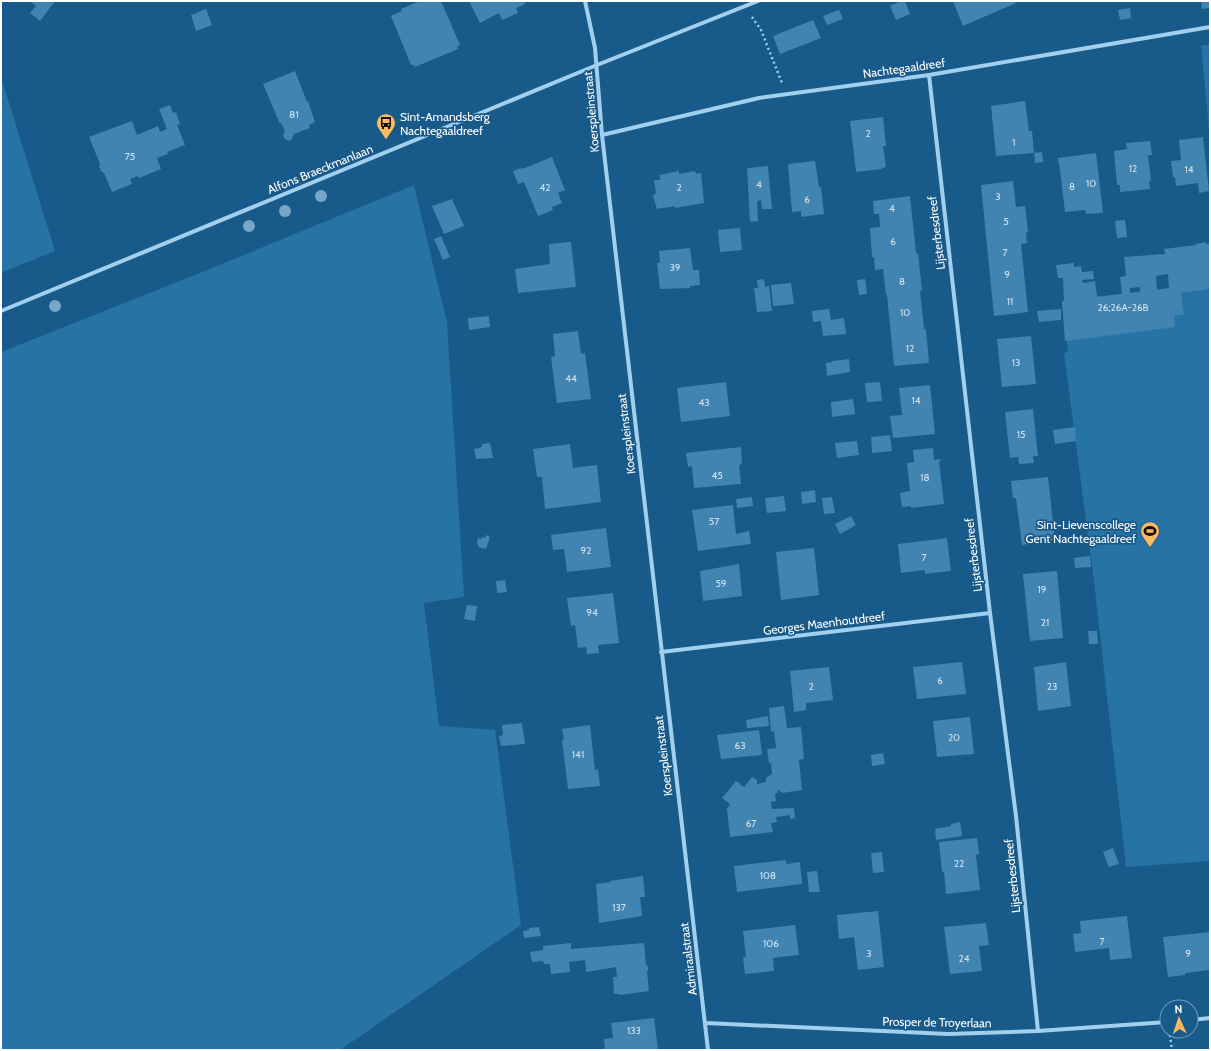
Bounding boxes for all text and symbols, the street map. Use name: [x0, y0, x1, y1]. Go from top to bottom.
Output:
street label: Nachtegaaldreef: [862, 55, 946, 81]
street label: Koerspleinstraat: [580, 71, 602, 153]
house number: 81: [289, 108, 299, 121]
place label: Sint-Amandsberg Nachtegaaldreef: [400, 109, 491, 138]
bus stop icon: Sint-Amandsberg Nachtegaaldreef: [375, 112, 397, 140]
house number: 2: [865, 127, 871, 140]
house number: 1: [1012, 136, 1016, 149]
street label: Alfons Braeckmanlaan: [265, 141, 375, 197]
house number: 75: [125, 150, 135, 163]
house number: 12: [1129, 162, 1137, 175]
house number: 14: [1184, 163, 1194, 176]
house number: 10: [1086, 177, 1096, 190]
house number: 4: [756, 178, 762, 191]
house number: 8: [1069, 180, 1075, 193]
house number: 42: [539, 181, 551, 194]
house number: 2: [676, 181, 682, 194]
house number: 3: [995, 190, 1001, 203]
house number: 6: [804, 193, 810, 206]
street label: Lijsterbesdreef: [924, 195, 948, 271]
house number: 4: [889, 202, 895, 215]
house number: 5: [1003, 215, 1009, 228]
house number: 6: [890, 235, 896, 248]
house number: 7: [1002, 246, 1008, 259]
house number: 39: [669, 261, 681, 274]
house number: 9: [1004, 268, 1010, 281]
house number: 8: [899, 275, 905, 288]
house number: 11: [1007, 295, 1013, 308]
house number: 26;26A-26B: [1097, 301, 1149, 314]
house number: 10: [900, 306, 910, 319]
house number: 12: [906, 342, 914, 355]
house number: 13: [1012, 356, 1020, 369]
house number: 44: [565, 372, 577, 385]
street label: Koerspleinstraat: [614, 393, 638, 475]
house number: 14: [911, 394, 921, 407]
house number: 43: [698, 396, 710, 409]
house number: 15: [1017, 428, 1025, 441]
house number: 45: [711, 469, 723, 482]
house number: 18: [920, 471, 930, 484]
house number: 57: [709, 515, 719, 528]
street label: Lijsterbesdreef: [961, 517, 985, 593]
place label: Sint-Lievenscollege Gent Nachtegaaldreef: [1026, 517, 1136, 546]
sports icon: Sint-Lievenscollege Gent Nachtegaaldreef: [1139, 520, 1161, 548]
house number: 92: [581, 544, 591, 557]
house number: 7: [921, 551, 927, 564]
house number: 59: [715, 577, 727, 590]
house number: 19: [1038, 583, 1047, 596]
house number: 94: [586, 606, 598, 619]
street label: Georges Maenhoutdreef: [762, 608, 886, 638]
house number: 21: [1041, 616, 1049, 629]
house number: 6: [937, 674, 943, 687]
house number: 2: [808, 680, 814, 693]
house number: 23: [1047, 680, 1057, 693]
street label: Koerspleinstraat: [651, 715, 675, 797]
house number: 20: [948, 731, 960, 744]
house number: 63: [734, 739, 746, 752]
house number: 141: [572, 748, 584, 761]
house number: 67: [746, 817, 756, 830]
street label: Lijsterbesdreef: [1001, 838, 1023, 914]
house number: 22: [954, 857, 964, 870]
house number: 108: [760, 869, 776, 882]
house number: 137: [612, 901, 626, 914]
street label: Admiraalstraat: [676, 922, 700, 996]
house number: 7: [1099, 935, 1105, 948]
house number: 106: [763, 937, 779, 950]
house number: 3: [866, 947, 872, 960]
house number: 9: [1185, 947, 1191, 960]
house number: 24: [958, 952, 970, 965]
north arrow: [1159, 999, 1199, 1039]
text: N: [1174, 1002, 1183, 1016]
street label: Prosper de Troyerlaan: [882, 1014, 992, 1030]
house number: 133: [627, 1024, 641, 1037]

